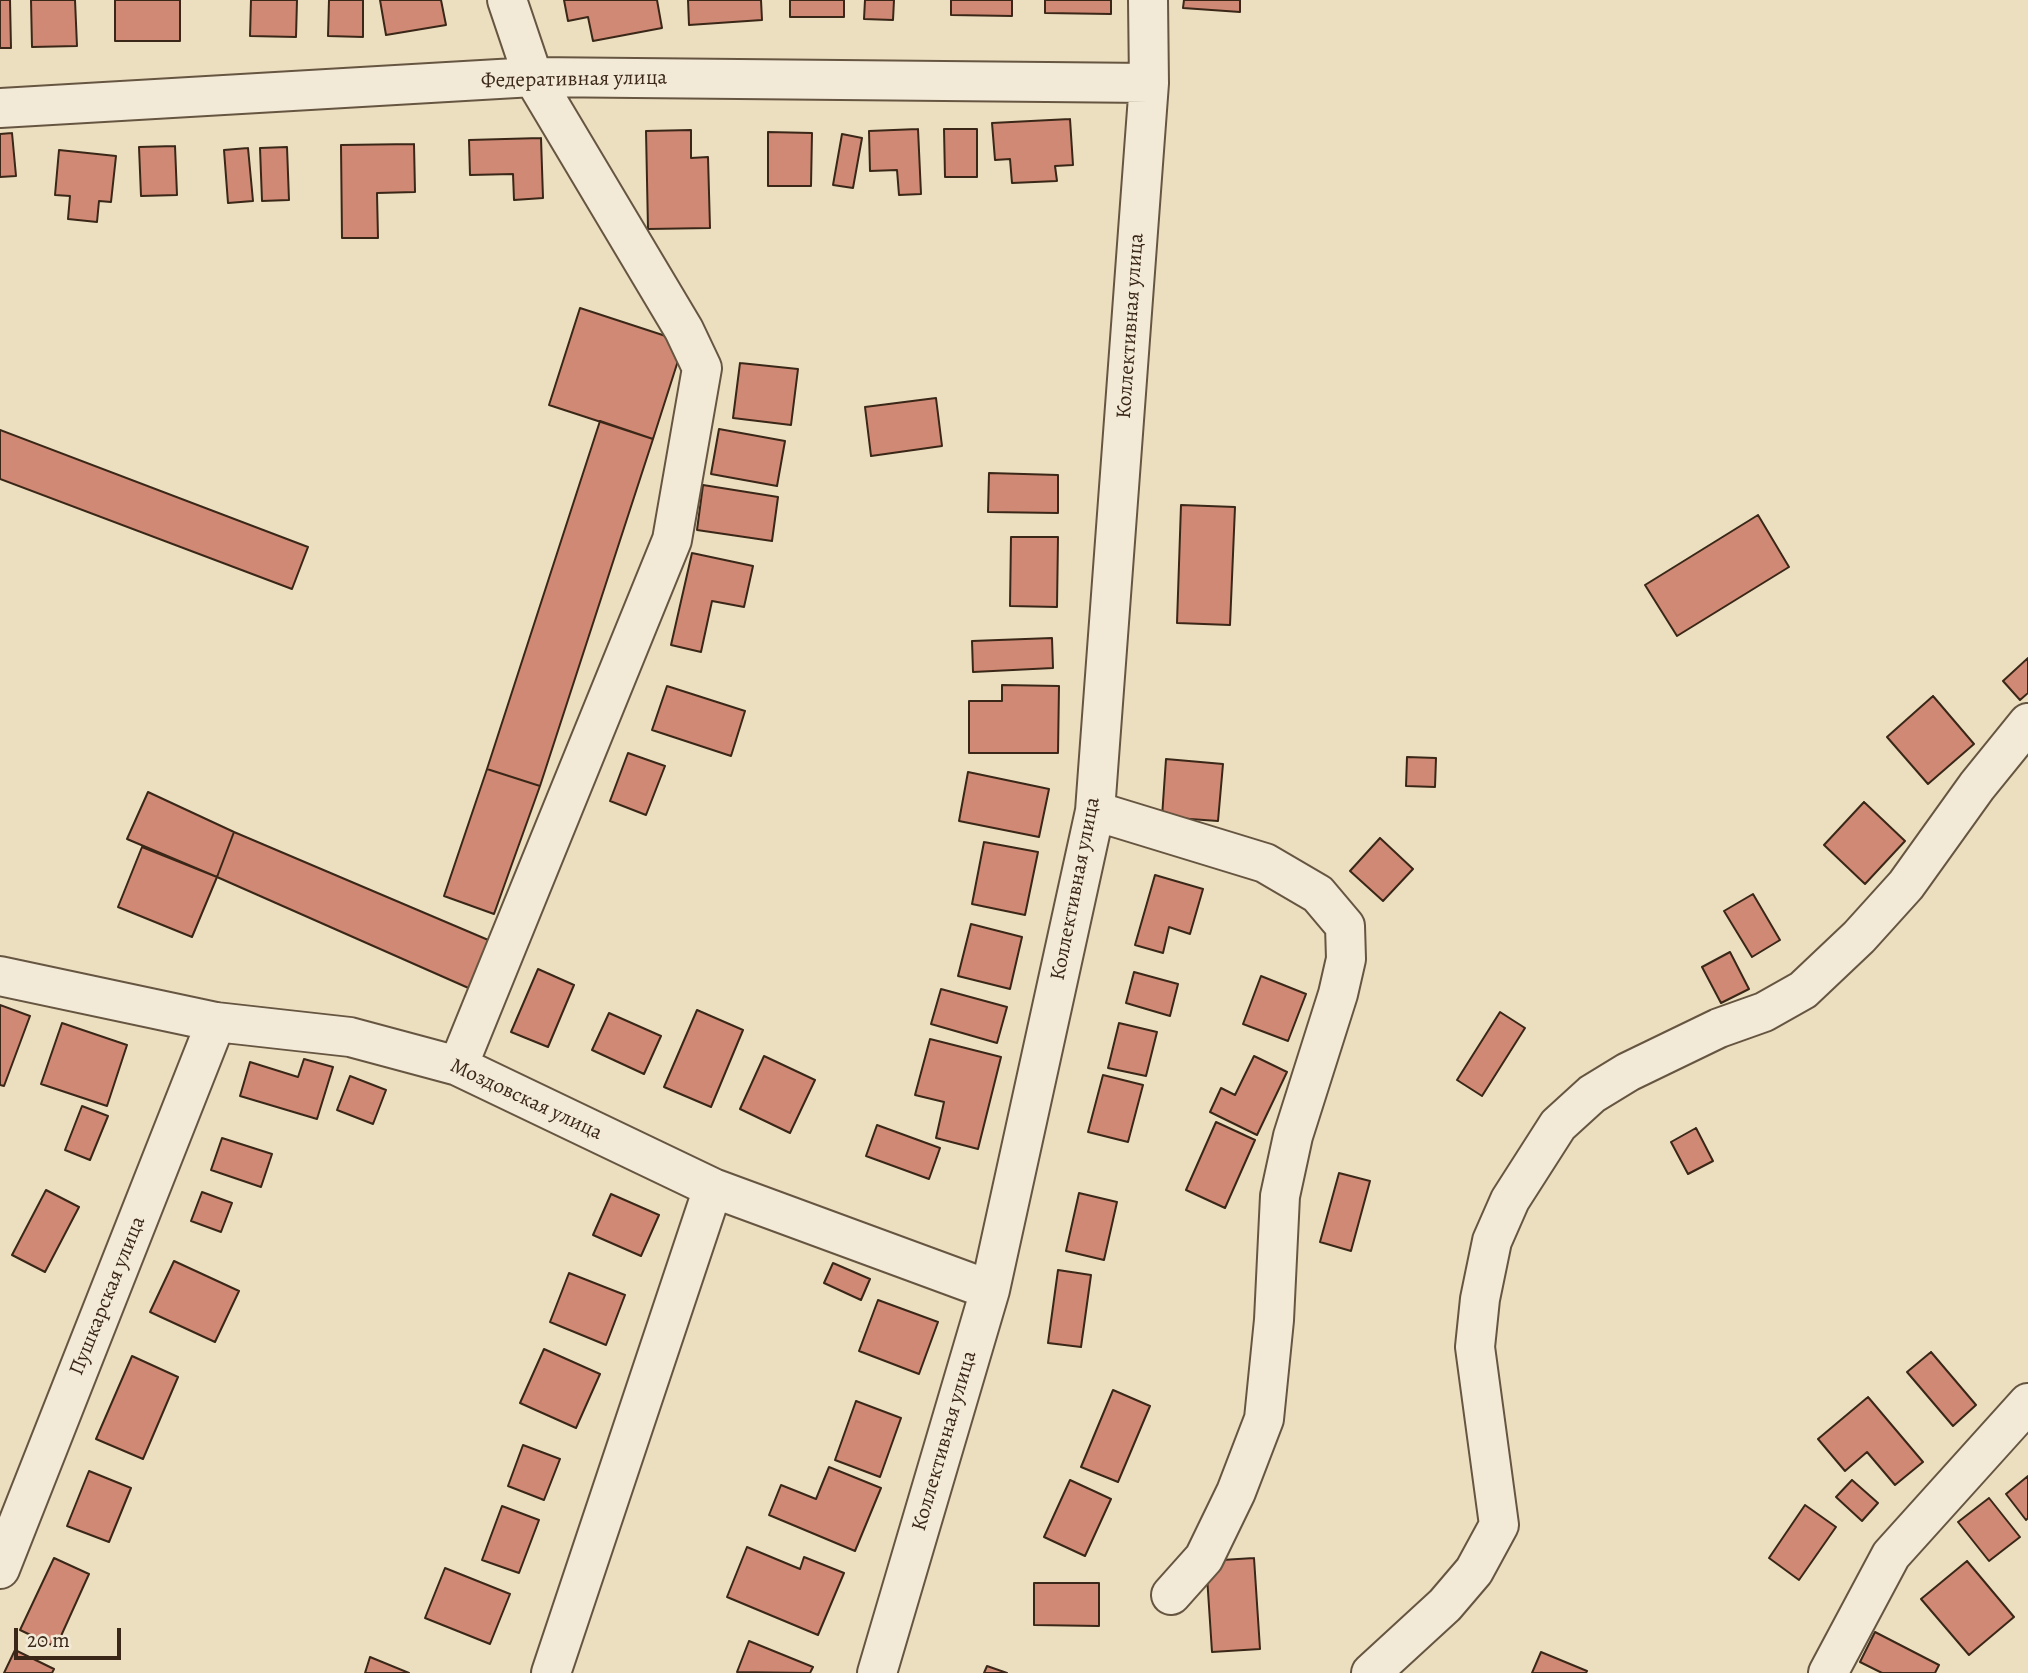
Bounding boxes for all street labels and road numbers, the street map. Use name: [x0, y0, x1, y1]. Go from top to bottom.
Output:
street label: Федеративная улица: [481, 66, 667, 94]
street label: Коллективная улица: [1112, 232, 1150, 420]
street label: Коллективная улица: [1046, 795, 1106, 983]
street label: Моздовская улица: [446, 1054, 606, 1146]
street label: Пушкарская улица: [65, 1213, 151, 1379]
street label: Коллективная улица: [907, 1348, 983, 1534]

